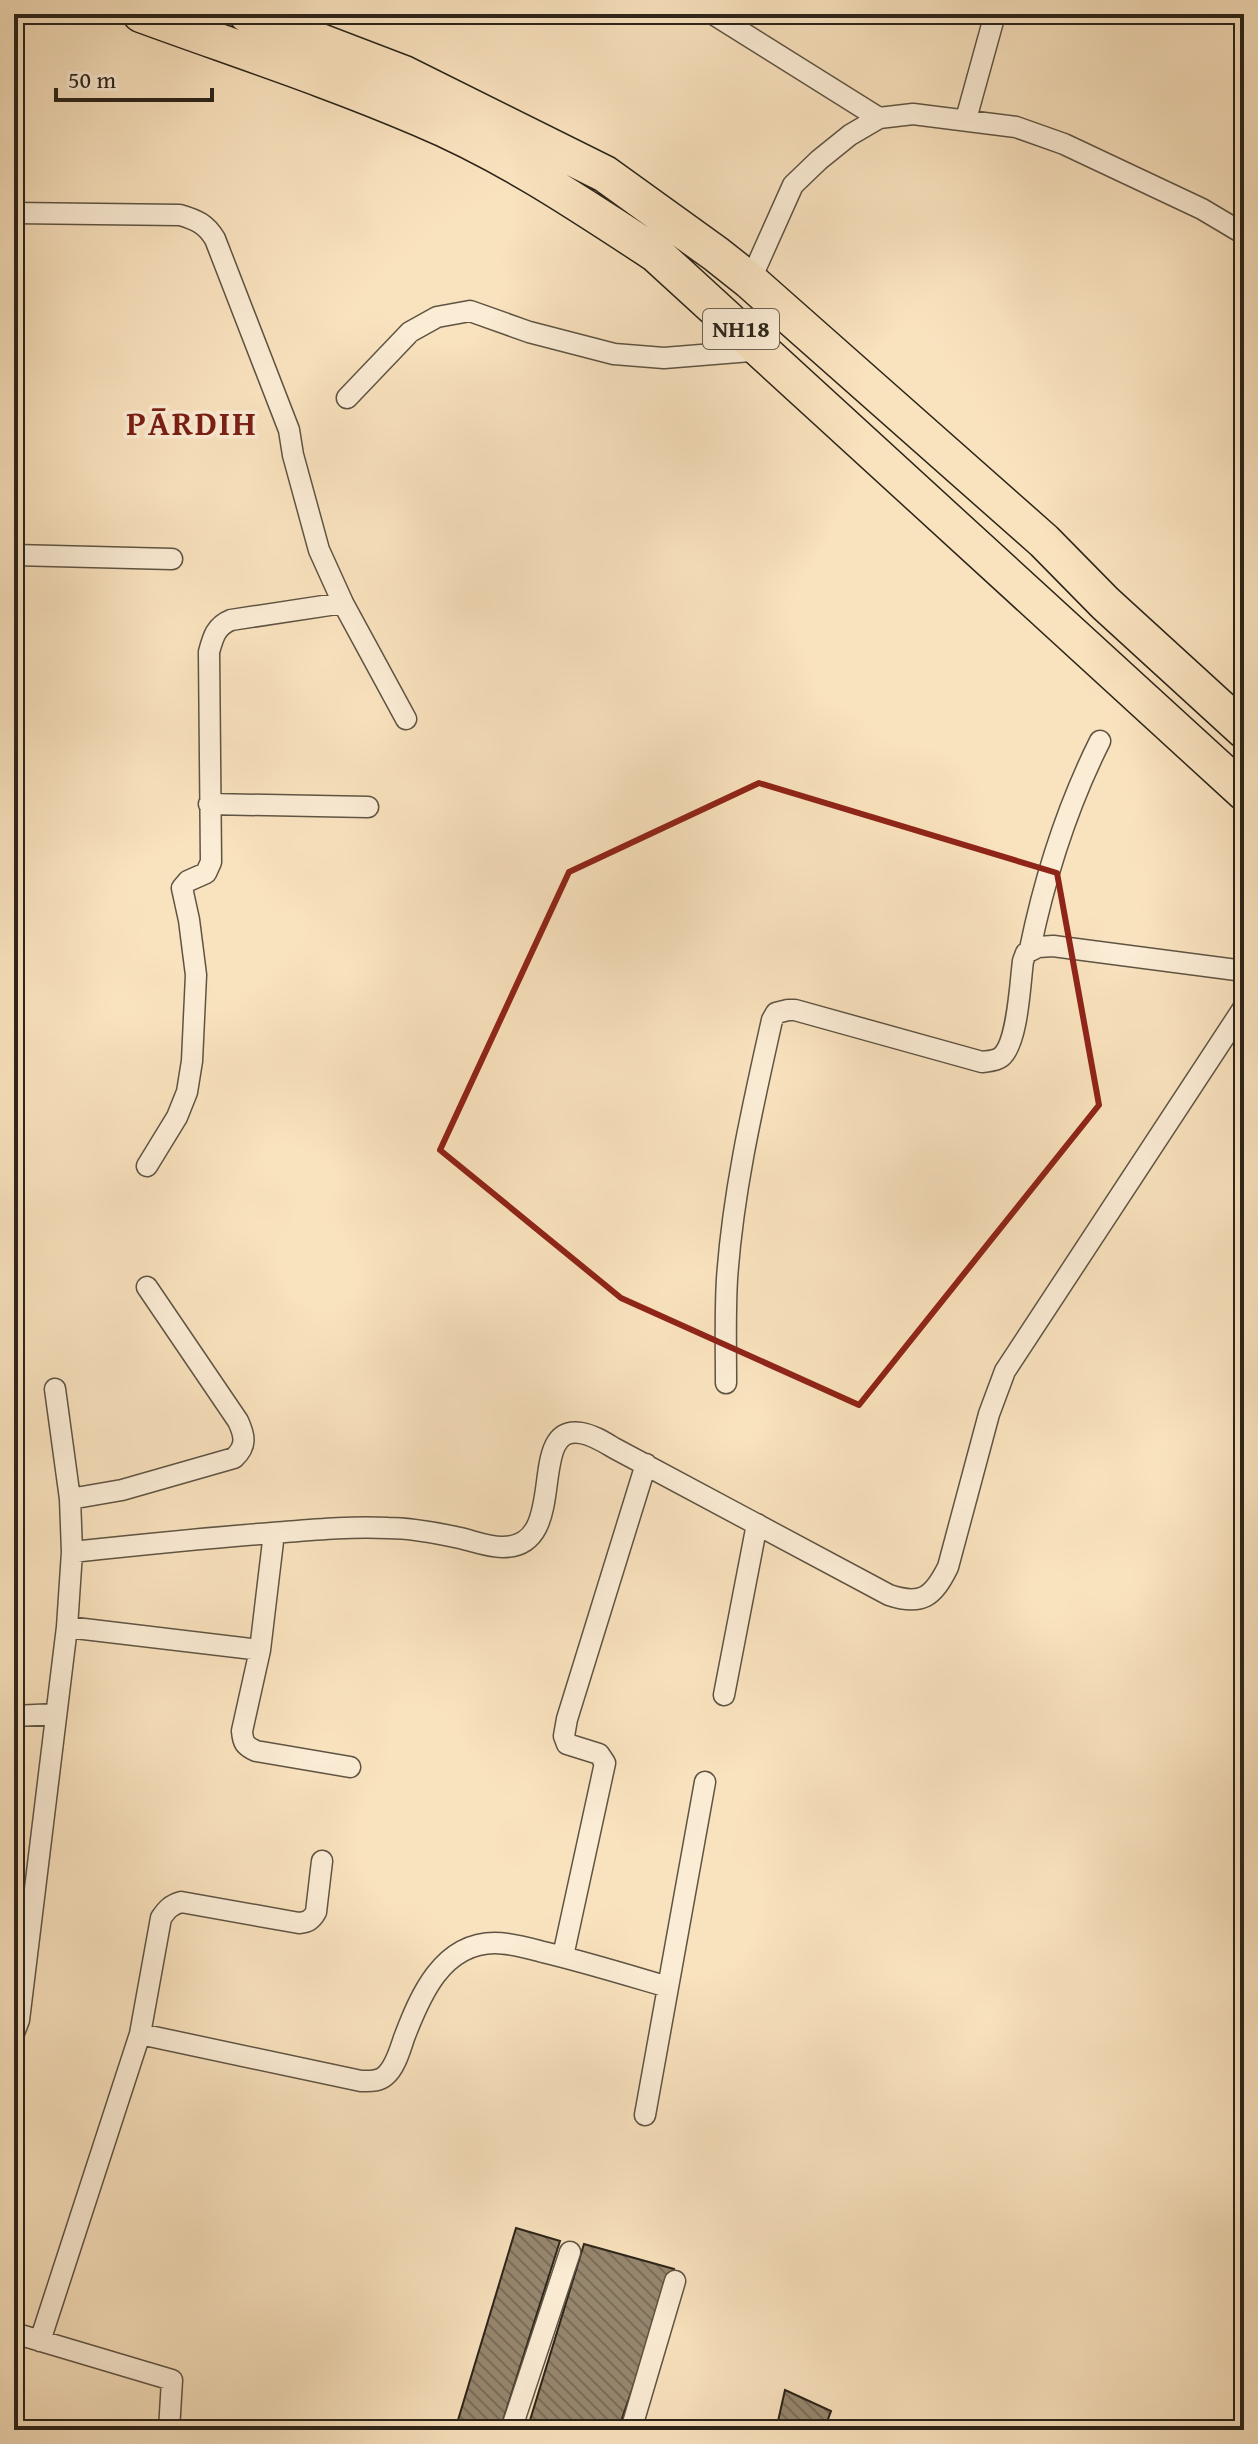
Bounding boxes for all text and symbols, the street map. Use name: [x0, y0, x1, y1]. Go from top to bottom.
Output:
scale bar: [56, 52, 212, 102]
text: 50 m: [68, 62, 116, 97]
road number: NH18: [703, 309, 779, 349]
district label: PĀRDIH: [126, 398, 258, 447]

